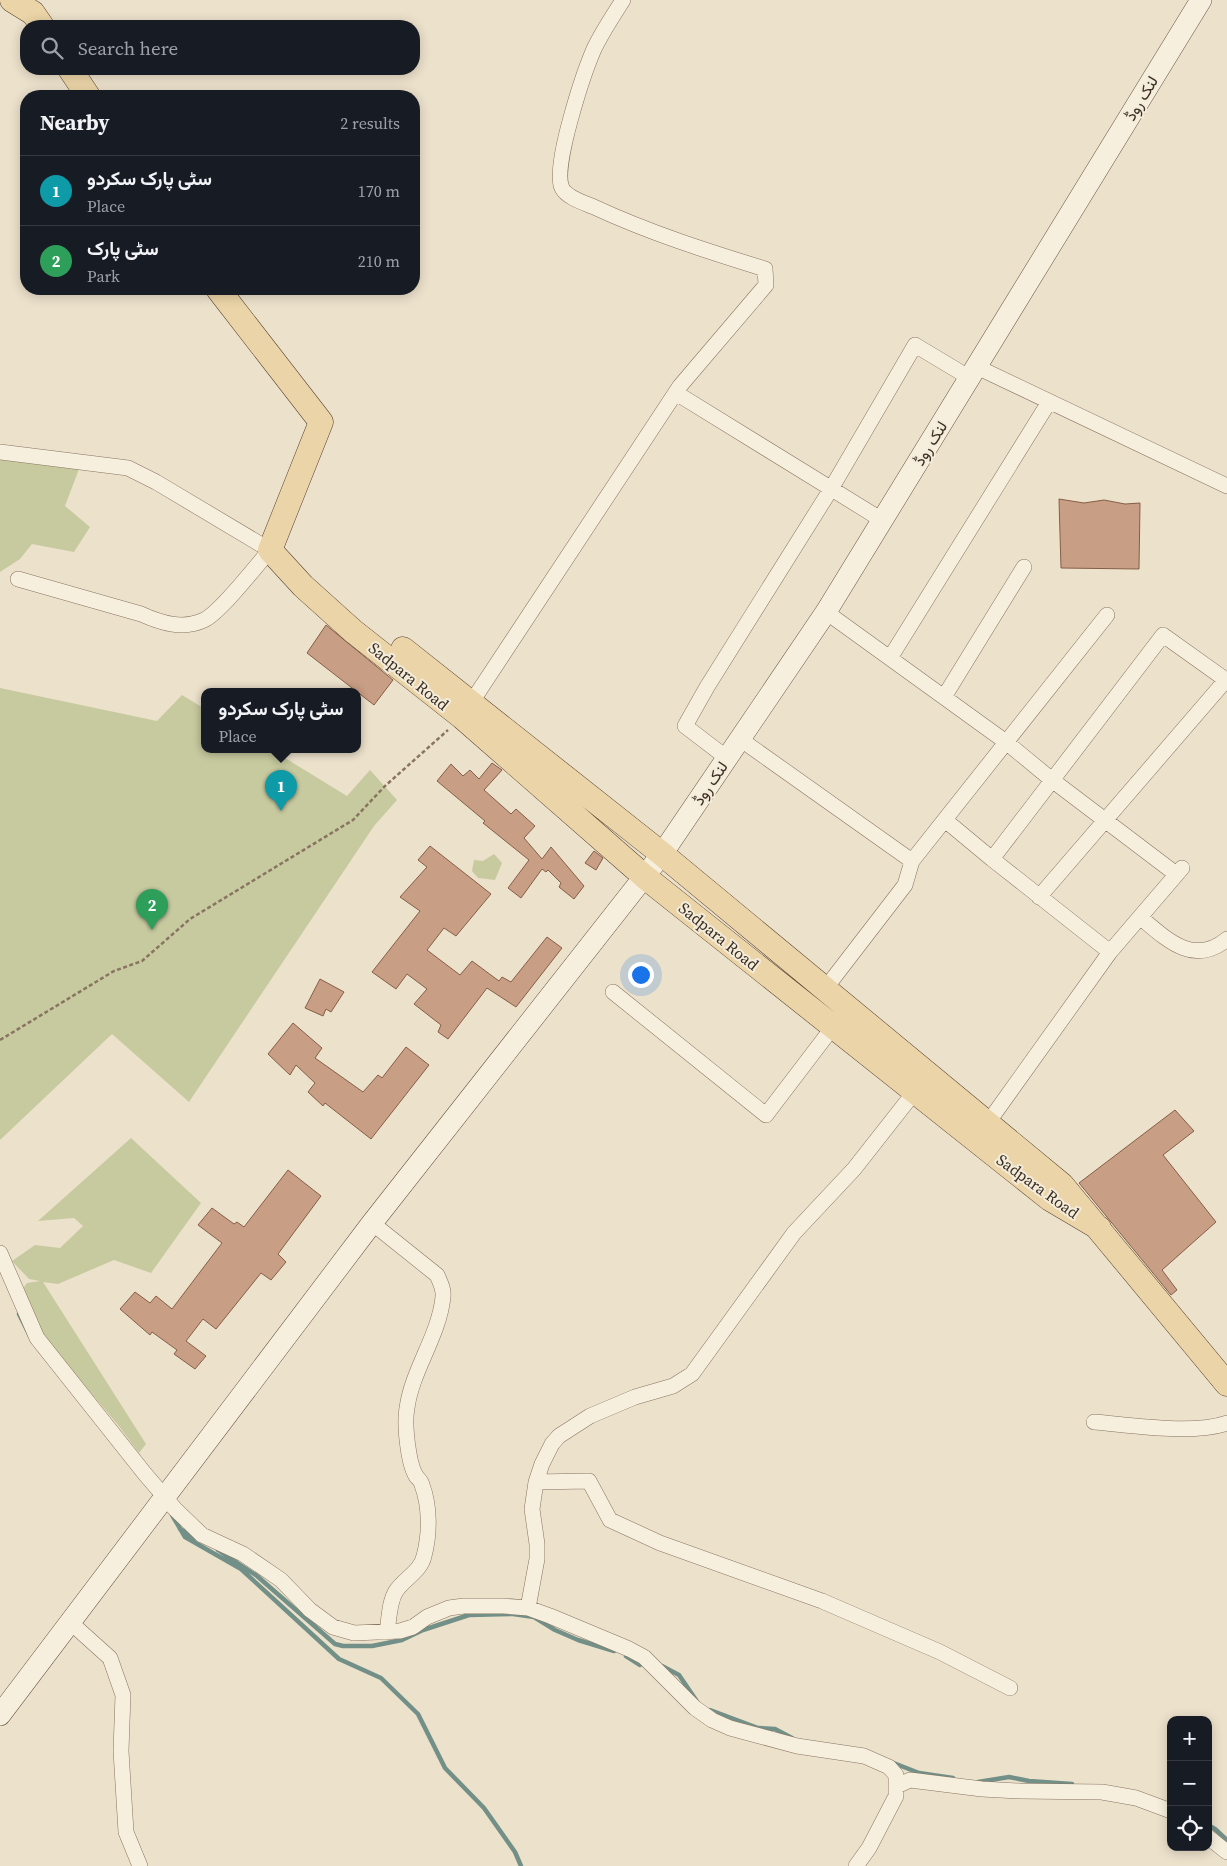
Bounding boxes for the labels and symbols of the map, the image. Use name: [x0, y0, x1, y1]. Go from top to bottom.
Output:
street label: لنک روڈ: [1119, 71, 1163, 125]
street label: لنک روڈ: [908, 416, 952, 470]
street label: Sadpara Road: [364, 637, 454, 715]
street label: لنک روڈ: [687, 757, 733, 809]
pin: 1: [265, 770, 297, 811]
pin: 2: [136, 889, 168, 930]
street label: Sadpara Road: [674, 897, 764, 975]
your location: [628, 962, 654, 988]
street label: Sadpara Road: [992, 1149, 1084, 1223]

